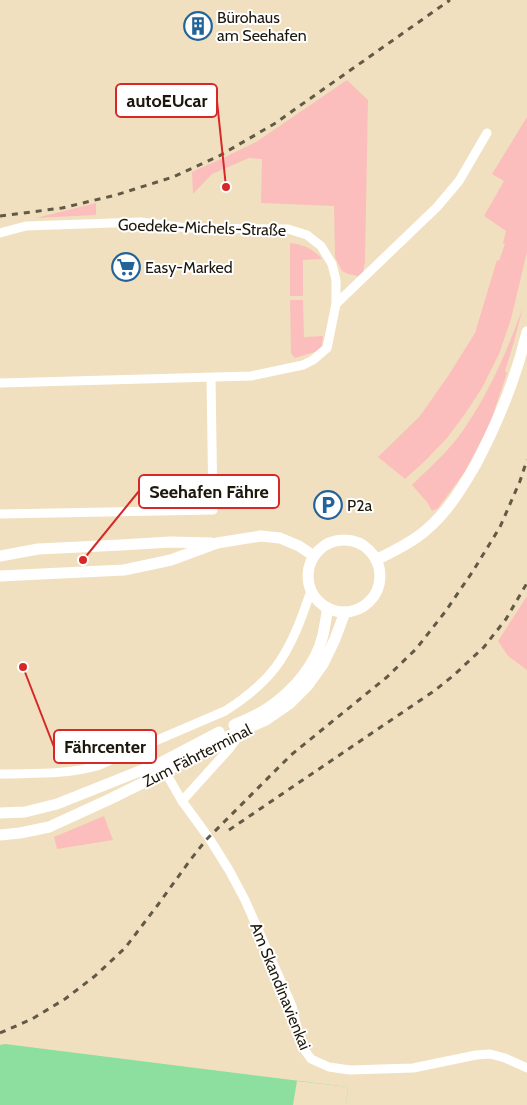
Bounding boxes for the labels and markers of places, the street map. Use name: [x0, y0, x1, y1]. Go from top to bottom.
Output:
place label: Bürohaus am Seehafen: [217, 8, 307, 45]
building icon: Bürohaus am Seehafen: [183, 11, 213, 41]
callout: autoEUcar: [116, 84, 217, 117]
supermarket icon: Easy-Marked: [111, 252, 141, 282]
place label: Easy-Marked: [145, 258, 233, 277]
callout: Seehafen Fähre: [139, 475, 279, 508]
parking icon: P2a: [313, 490, 343, 520]
place label: P2a: [347, 496, 373, 515]
callout: Fährcenter: [54, 730, 156, 763]

